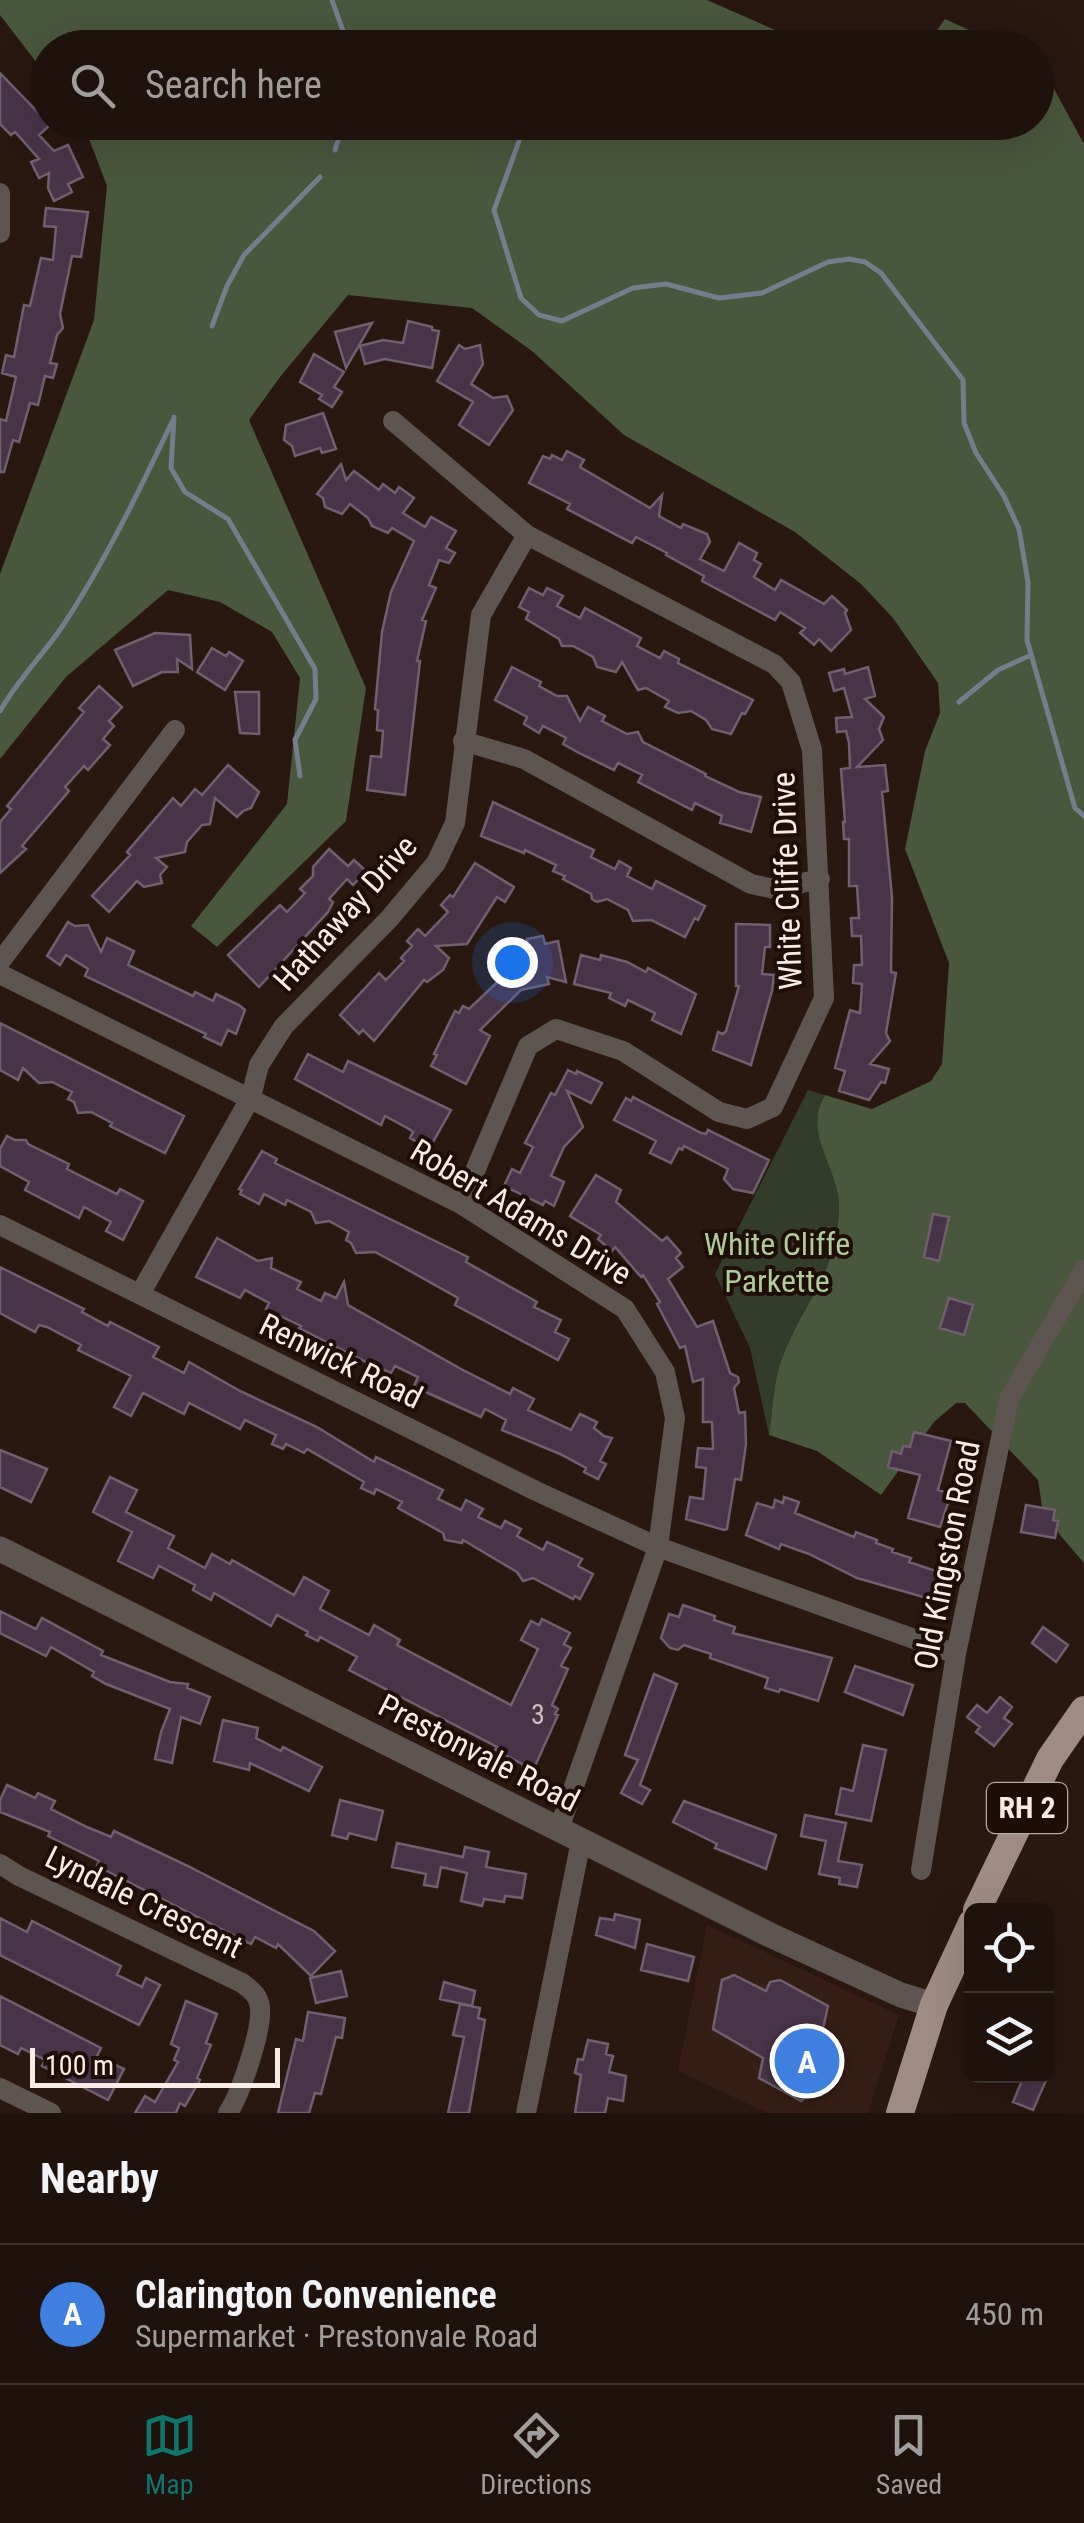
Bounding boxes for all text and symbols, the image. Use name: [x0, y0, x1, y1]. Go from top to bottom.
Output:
search box: [30, 30, 1054, 140]
icon: search: [65, 58, 120, 113]
text: Search here: [145, 63, 322, 107]
street label: White Cliffe Drive: [764, 771, 810, 991]
street label: Hathaway Drive: [265, 828, 425, 998]
your location: [487, 937, 538, 988]
street label: Robert Adams Drive: [404, 1131, 638, 1293]
park label: White Cliffe Parkette: [704, 1225, 850, 1300]
street label: Renwick Road: [253, 1305, 429, 1417]
street label: Old Kingston Road: [906, 1437, 988, 1673]
street label: Prestonvale Road: [372, 1686, 586, 1820]
house number: 3: [531, 1698, 545, 1731]
road number: RH 2: [987, 1783, 1067, 1833]
street label: Lyndale Crescent: [39, 1838, 249, 1966]
map controls: [964, 1903, 1054, 2083]
button: locate: [964, 1903, 1054, 1993]
button: layers: [964, 1993, 1054, 2083]
pin: A: [774, 2024, 840, 2098]
scale bar: [30, 2043, 280, 2088]
text: 100 m: [45, 2049, 114, 2082]
text: Nearby: [40, 2154, 159, 2203]
text: Clarington Convenience: [135, 2273, 497, 2317]
text: A: [63, 2295, 82, 2333]
text: 450 m: [965, 2295, 1044, 2333]
text: Supermarket · Prestonvale Road: [135, 2317, 538, 2355]
tab: Map: [142, 2408, 197, 2501]
tab: Directions: [480, 2408, 592, 2501]
tab: Saved: [876, 2408, 942, 2501]

